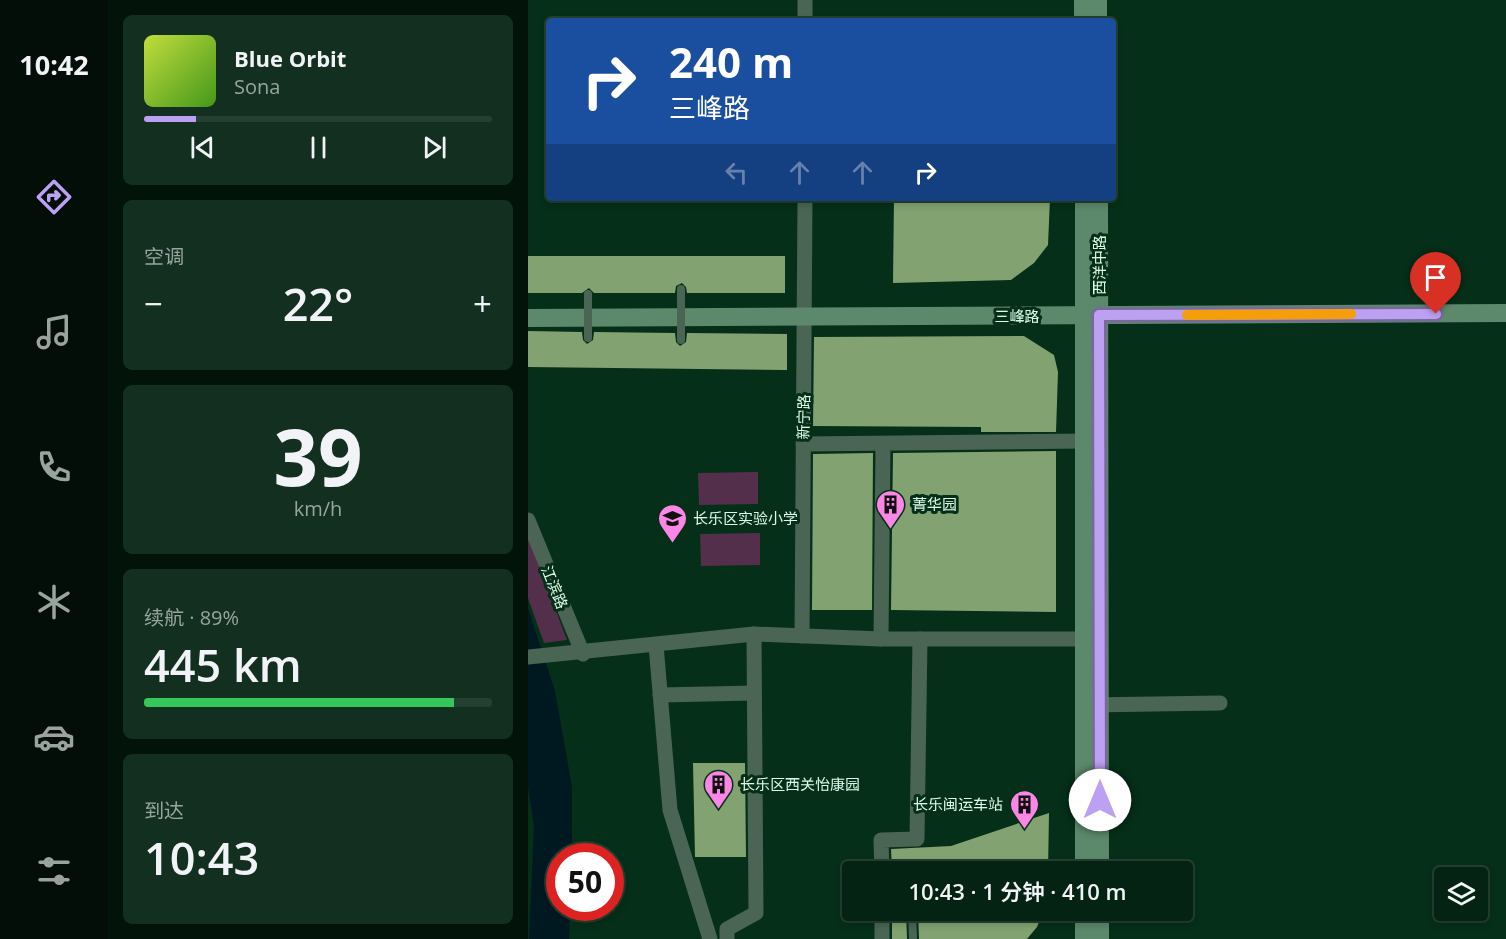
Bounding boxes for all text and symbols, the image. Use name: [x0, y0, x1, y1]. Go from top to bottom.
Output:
text: 240 m: [669, 33, 793, 90]
icon: right: [570, 42, 648, 120]
text: Blue Orbit: [234, 43, 346, 73]
text: 10:42: [19, 46, 89, 83]
text: Sona: [234, 73, 280, 100]
text: 三峰路: [669, 89, 750, 126]
icon: previous: [186, 131, 219, 164]
icon: pause: [302, 131, 335, 164]
icon: next: [418, 131, 451, 164]
icon: left: [720, 156, 753, 189]
icon: ahead: [783, 156, 816, 189]
icon: ahead: [846, 156, 879, 189]
icon: right: [909, 156, 942, 189]
icon: directions: [33, 176, 75, 218]
street label: 西洋中路: [1089, 235, 1109, 295]
text: 空调: [144, 243, 184, 270]
pin: [1410, 252, 1461, 314]
icon: arrive: [1419, 261, 1452, 294]
text: 22°: [283, 273, 353, 334]
text: −: [144, 281, 163, 326]
text: +: [473, 281, 492, 326]
street label: 三峰路: [994, 306, 1040, 326]
icon: music: [33, 311, 75, 353]
street label: 新宁路: [793, 394, 813, 440]
text: 39: [273, 403, 363, 509]
icon: phone: [33, 446, 75, 488]
building icon: 菁华园: [875, 488, 907, 530]
place label: 菁华园: [912, 494, 957, 514]
text: km/h: [294, 495, 342, 522]
school or university icon: 长乐区实验小学: [656, 502, 688, 544]
place label: 长乐区实验小学: [693, 508, 798, 528]
street label: 江滨路: [537, 562, 573, 612]
icon: climate: [33, 581, 75, 623]
text: 续航 · 89%: [144, 604, 239, 631]
text: 445 km: [144, 634, 302, 695]
icon: car: [33, 716, 75, 758]
building icon: 长乐区西关怡康园: [703, 768, 735, 810]
position arrow: [1068, 768, 1132, 832]
place label: 长乐区西关怡康园: [740, 774, 860, 794]
building icon: 长乐闽运车站: [1008, 788, 1040, 830]
place label: 长乐闽运车站: [913, 794, 1003, 814]
text: 到达: [144, 797, 184, 824]
text: 10:43: [144, 827, 259, 888]
speed limit sign: 50: [546, 843, 624, 921]
icon: filters: [33, 850, 75, 892]
map controls: [1434, 867, 1488, 921]
button: layers: [1434, 867, 1488, 921]
text: 10:43 · 1 分钟 · 410 m: [909, 876, 1127, 906]

